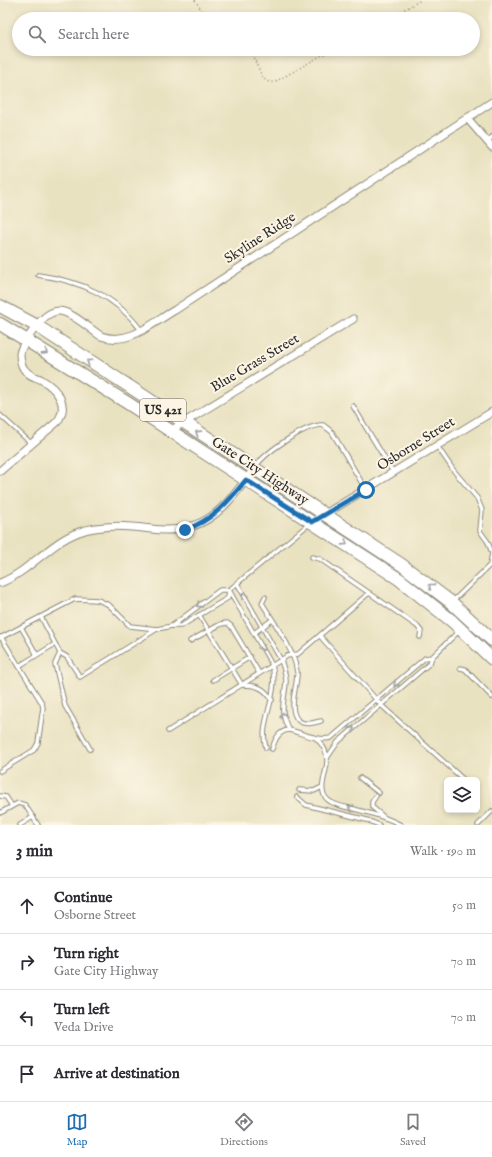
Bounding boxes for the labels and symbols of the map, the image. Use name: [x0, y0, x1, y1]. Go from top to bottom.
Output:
street label: Skyline Ridge: [221, 208, 300, 268]
street label: Blue Grass Street: [208, 329, 303, 396]
one-way arrow: [41, 347, 48, 354]
one-way arrow: [87, 359, 94, 366]
road number: US 421: [140, 399, 186, 421]
street label: Osborne Street: [374, 413, 458, 475]
one-way arrow: [195, 430, 202, 437]
street label: Gate City Highway: [208, 433, 312, 509]
route start: [357, 481, 375, 499]
route end: [176, 521, 194, 539]
one-way arrow: [340, 539, 347, 546]
one-way arrow: [429, 584, 436, 591]
one-way arrow: [242, 593, 249, 600]
one-way arrow: [196, 600, 203, 608]
one-way arrow: [258, 644, 265, 651]
one-way arrow: [393, 679, 400, 686]
one-way arrow: [280, 712, 288, 718]
one-way arrow: [347, 727, 355, 734]
one-way arrow: [348, 804, 355, 813]

